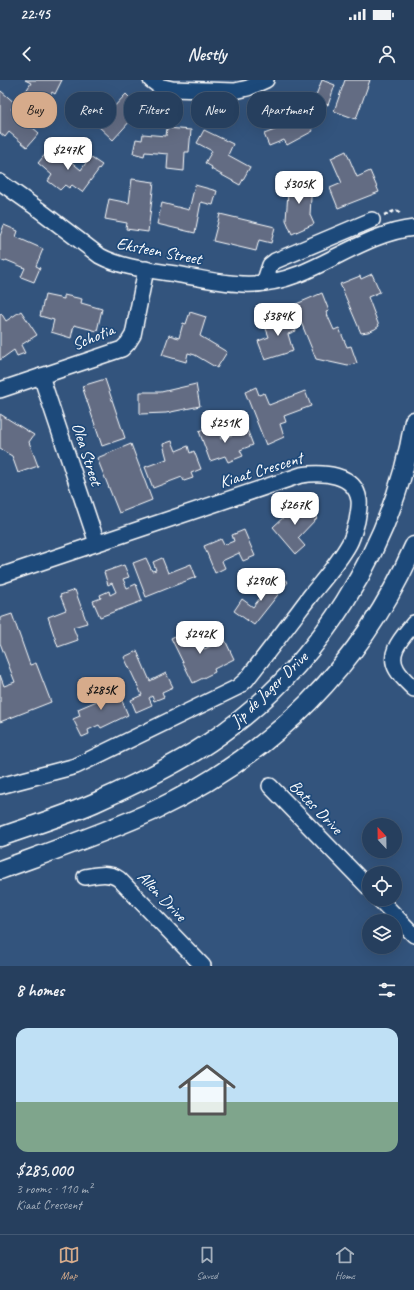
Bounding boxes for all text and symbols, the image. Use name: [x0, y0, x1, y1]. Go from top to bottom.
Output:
text: 22:45: [20, 5, 50, 24]
icon: back: [16, 43, 38, 65]
text: Nestly: [188, 43, 226, 65]
icon: person: [376, 43, 398, 65]
chip: Buy: [12, 92, 57, 128]
chip: Rent: [65, 92, 116, 128]
chip: Filters: [124, 92, 183, 128]
chip: New: [191, 92, 239, 128]
chip: Apartment: [247, 92, 326, 128]
pin: $247K: [40, 137, 96, 171]
text: $247K: [53, 142, 83, 158]
pin: $305K: [271, 171, 327, 205]
text: $305K: [284, 176, 314, 192]
street label: Eksteen Street: [115, 232, 206, 270]
pin: $384K: [250, 303, 306, 337]
text: $384K: [263, 308, 293, 324]
street label: Schotia: [69, 318, 119, 355]
pin: $251K: [197, 410, 253, 444]
text: $251K: [210, 415, 240, 431]
street label: Olea Street: [67, 420, 108, 490]
street label: Kiaat Crescent: [217, 447, 307, 493]
pin: $267K: [267, 492, 323, 526]
text: $267K: [280, 497, 310, 513]
pin: $290K: [233, 568, 289, 602]
text: $290K: [246, 573, 276, 589]
pin: $242K: [172, 621, 228, 655]
text: $242K: [185, 626, 215, 642]
street label: Jip de Jager Drive: [225, 646, 313, 732]
pin: $285K: [73, 677, 129, 711]
text: $285K: [86, 682, 116, 698]
street label: Bates Drive: [285, 775, 348, 840]
north arrow: [362, 818, 402, 858]
map controls: [362, 818, 402, 954]
street label: Allen Drive: [133, 866, 192, 927]
button: locate: [362, 866, 402, 906]
button: layers: [362, 914, 402, 954]
icon: filters: [376, 979, 398, 1001]
text: 8 homes: [16, 980, 64, 1001]
icon: home: [171, 1054, 243, 1126]
text: $285,000: [16, 1160, 73, 1181]
text: 3 rooms · 110 m²: [16, 1181, 92, 1197]
text: Kiaat Crescent: [16, 1197, 82, 1213]
tab: Map: [58, 1244, 80, 1282]
tab: Saved: [196, 1244, 218, 1282]
tab: Home: [334, 1244, 356, 1282]

